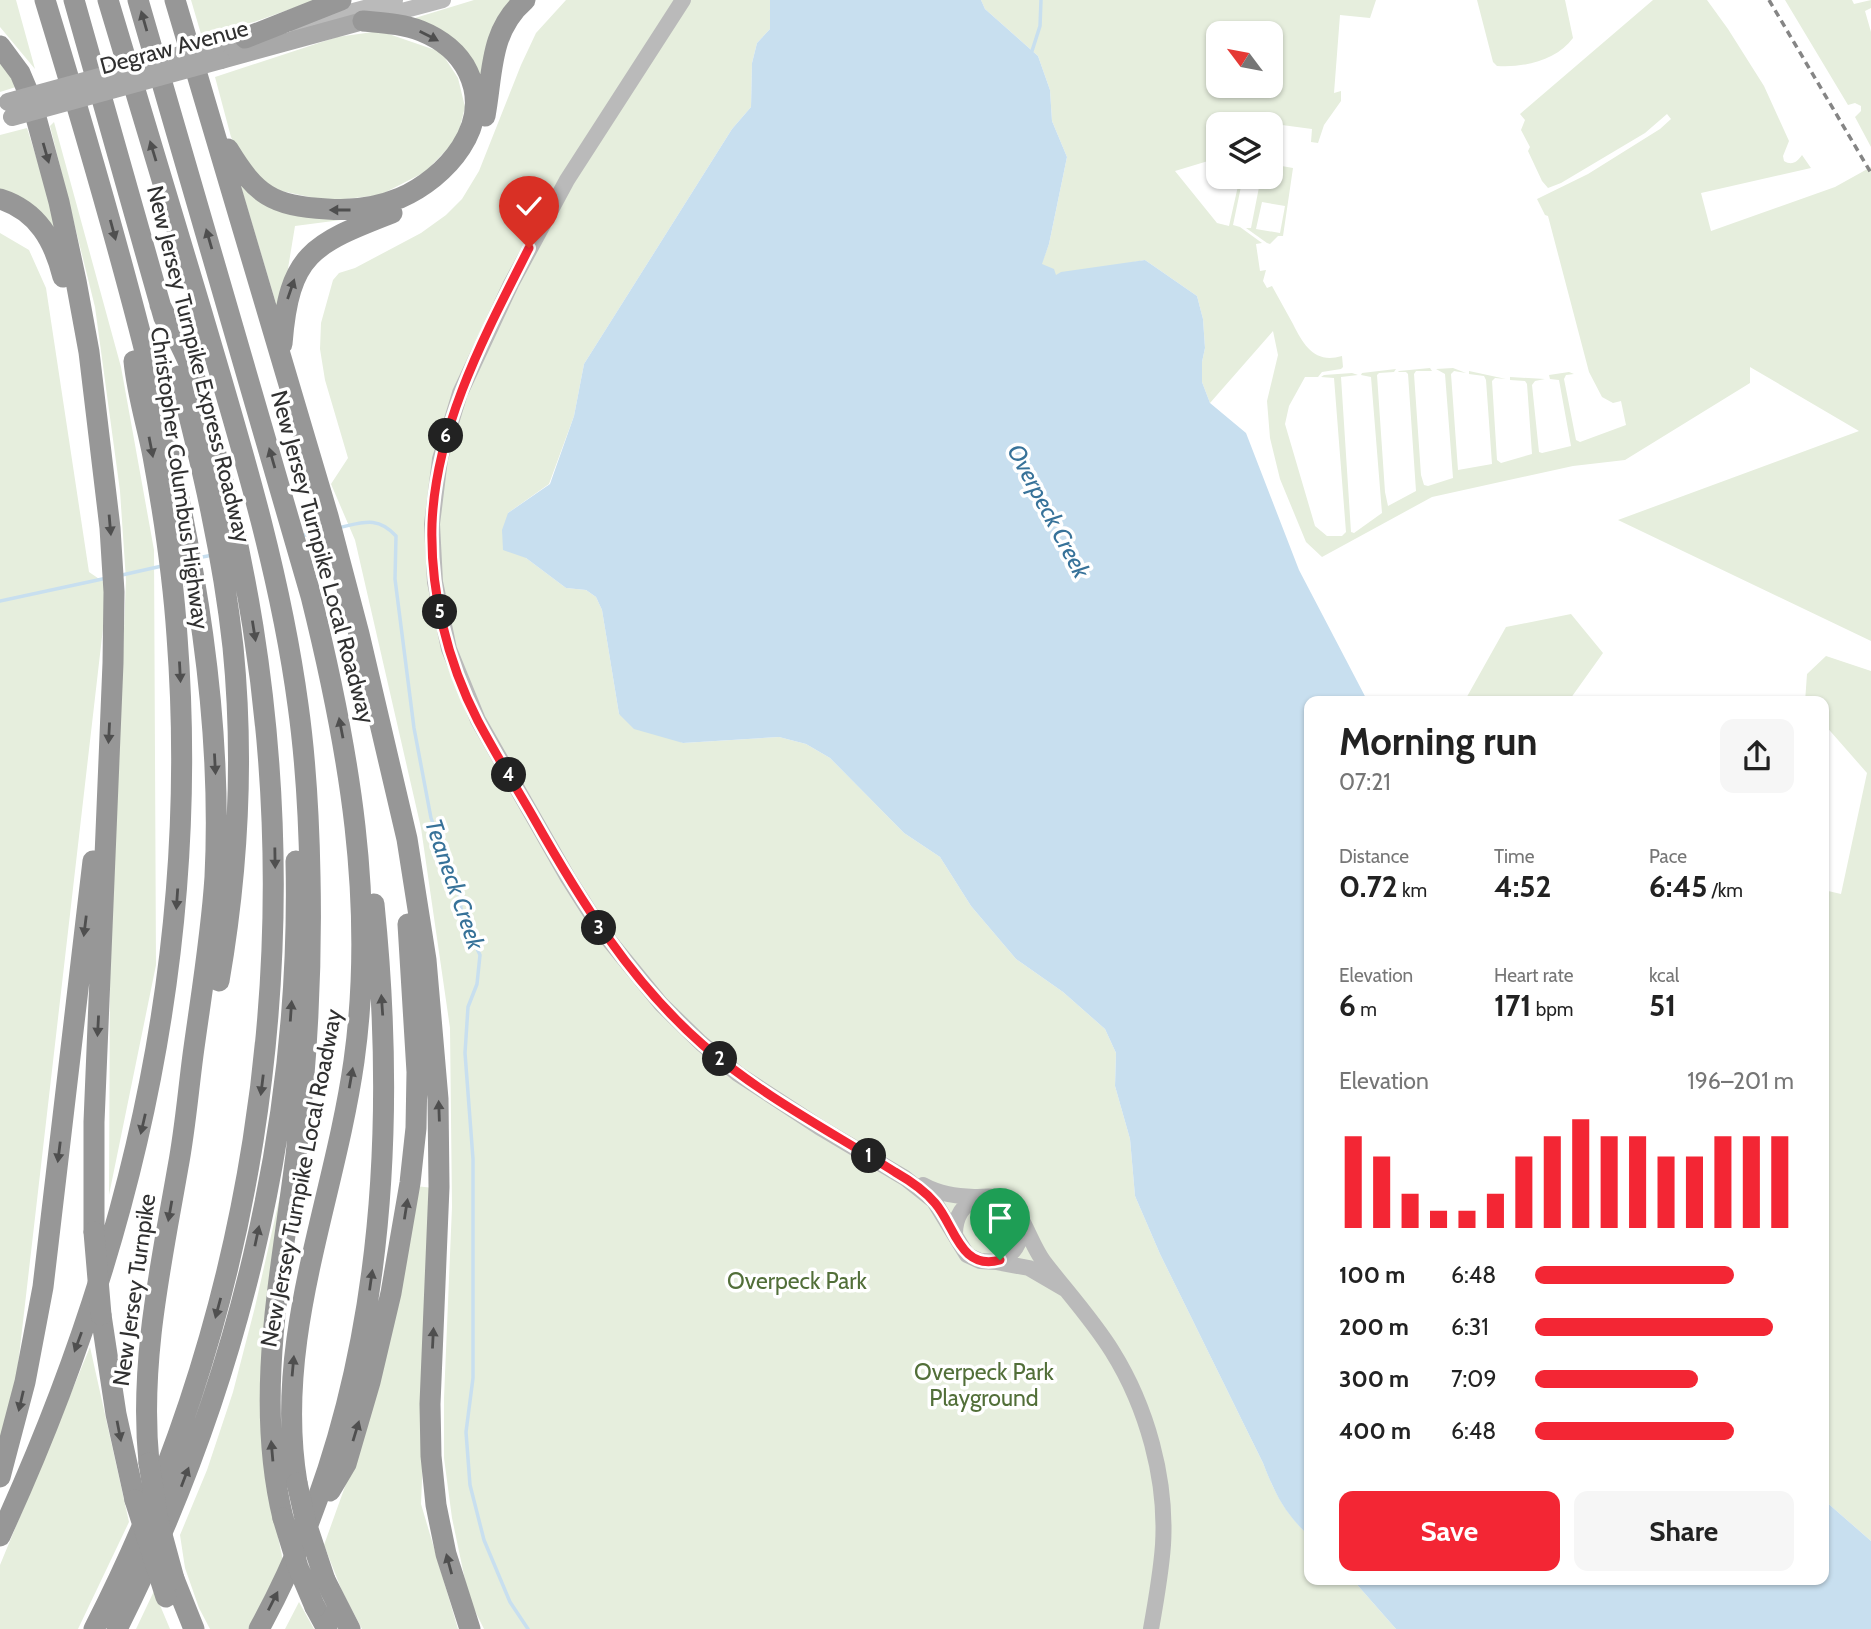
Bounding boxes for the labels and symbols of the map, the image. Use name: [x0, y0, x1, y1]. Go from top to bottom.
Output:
one-way arrow: [139, 10, 149, 31]
street label: Degraw Avenue: [97, 14, 251, 80]
north arrow: [1206, 21, 1283, 98]
one-way arrow: [419, 30, 439, 41]
one-way arrow: [148, 140, 158, 161]
one-way arrow: [41, 142, 52, 164]
pin: [499, 176, 559, 248]
street label: New Jersey Turnpike Express Roadway: [141, 183, 257, 546]
one-way arrow: [329, 204, 351, 216]
one-way arrow: [108, 219, 119, 241]
one-way arrow: [203, 228, 213, 249]
one-way arrow: [286, 279, 297, 300]
street label: Christopher Columbus Highway: [145, 325, 215, 631]
street label: New Jersey Turnpike Local Roadway: [265, 387, 381, 727]
pin: 6: [428, 418, 464, 453]
one-way arrow: [146, 436, 157, 458]
water label: Overpeck Creek: [1002, 439, 1097, 584]
one-way arrow: [266, 447, 276, 468]
one-way arrow: [105, 514, 116, 536]
pin: 5: [422, 594, 458, 630]
one-way arrow: [249, 621, 260, 643]
one-way arrow: [174, 661, 185, 683]
one-way arrow: [335, 717, 346, 739]
one-way arrow: [104, 723, 115, 745]
one-way arrow: [209, 753, 220, 775]
pin: 4: [491, 758, 526, 792]
water label: Teaneck Creek: [419, 815, 491, 954]
one-way arrow: [269, 847, 280, 869]
one-way arrow: [171, 888, 182, 910]
pin: 3: [582, 911, 616, 946]
one-way arrow: [80, 916, 91, 938]
one-way arrow: [376, 994, 387, 1016]
one-way arrow: [285, 1000, 296, 1022]
street label: New Jersey Turnpike Local Roadway: [254, 1006, 348, 1349]
one-way arrow: [93, 1015, 104, 1037]
pin: 2: [702, 1042, 738, 1076]
one-way arrow: [346, 1067, 357, 1089]
one-way arrow: [256, 1074, 267, 1096]
one-way arrow: [433, 1100, 444, 1122]
one-way arrow: [137, 1113, 148, 1135]
pin: 1: [852, 1138, 886, 1174]
one-way arrow: [53, 1142, 64, 1164]
pin: [970, 1188, 1030, 1260]
street label: New Jersey Turnpike: [107, 1192, 161, 1388]
one-way arrow: [401, 1198, 412, 1220]
one-way arrow: [164, 1200, 175, 1222]
one-way arrow: [252, 1225, 263, 1247]
park label: Overpeck Park: [727, 1267, 868, 1295]
one-way arrow: [366, 1269, 377, 1291]
one-way arrow: [213, 1298, 223, 1319]
one-way arrow: [428, 1327, 439, 1349]
one-way arrow: [72, 1331, 83, 1352]
one-way arrow: [288, 1355, 299, 1377]
park label: Overpeck Park Playground: [914, 1358, 1055, 1412]
one-way arrow: [15, 1390, 26, 1412]
one-way arrow: [114, 1420, 125, 1442]
one-way arrow: [352, 1420, 362, 1441]
one-way arrow: [266, 1440, 277, 1462]
one-way arrow: [180, 1467, 191, 1488]
one-way arrow: [443, 1553, 454, 1575]
one-way arrow: [268, 1591, 279, 1611]

